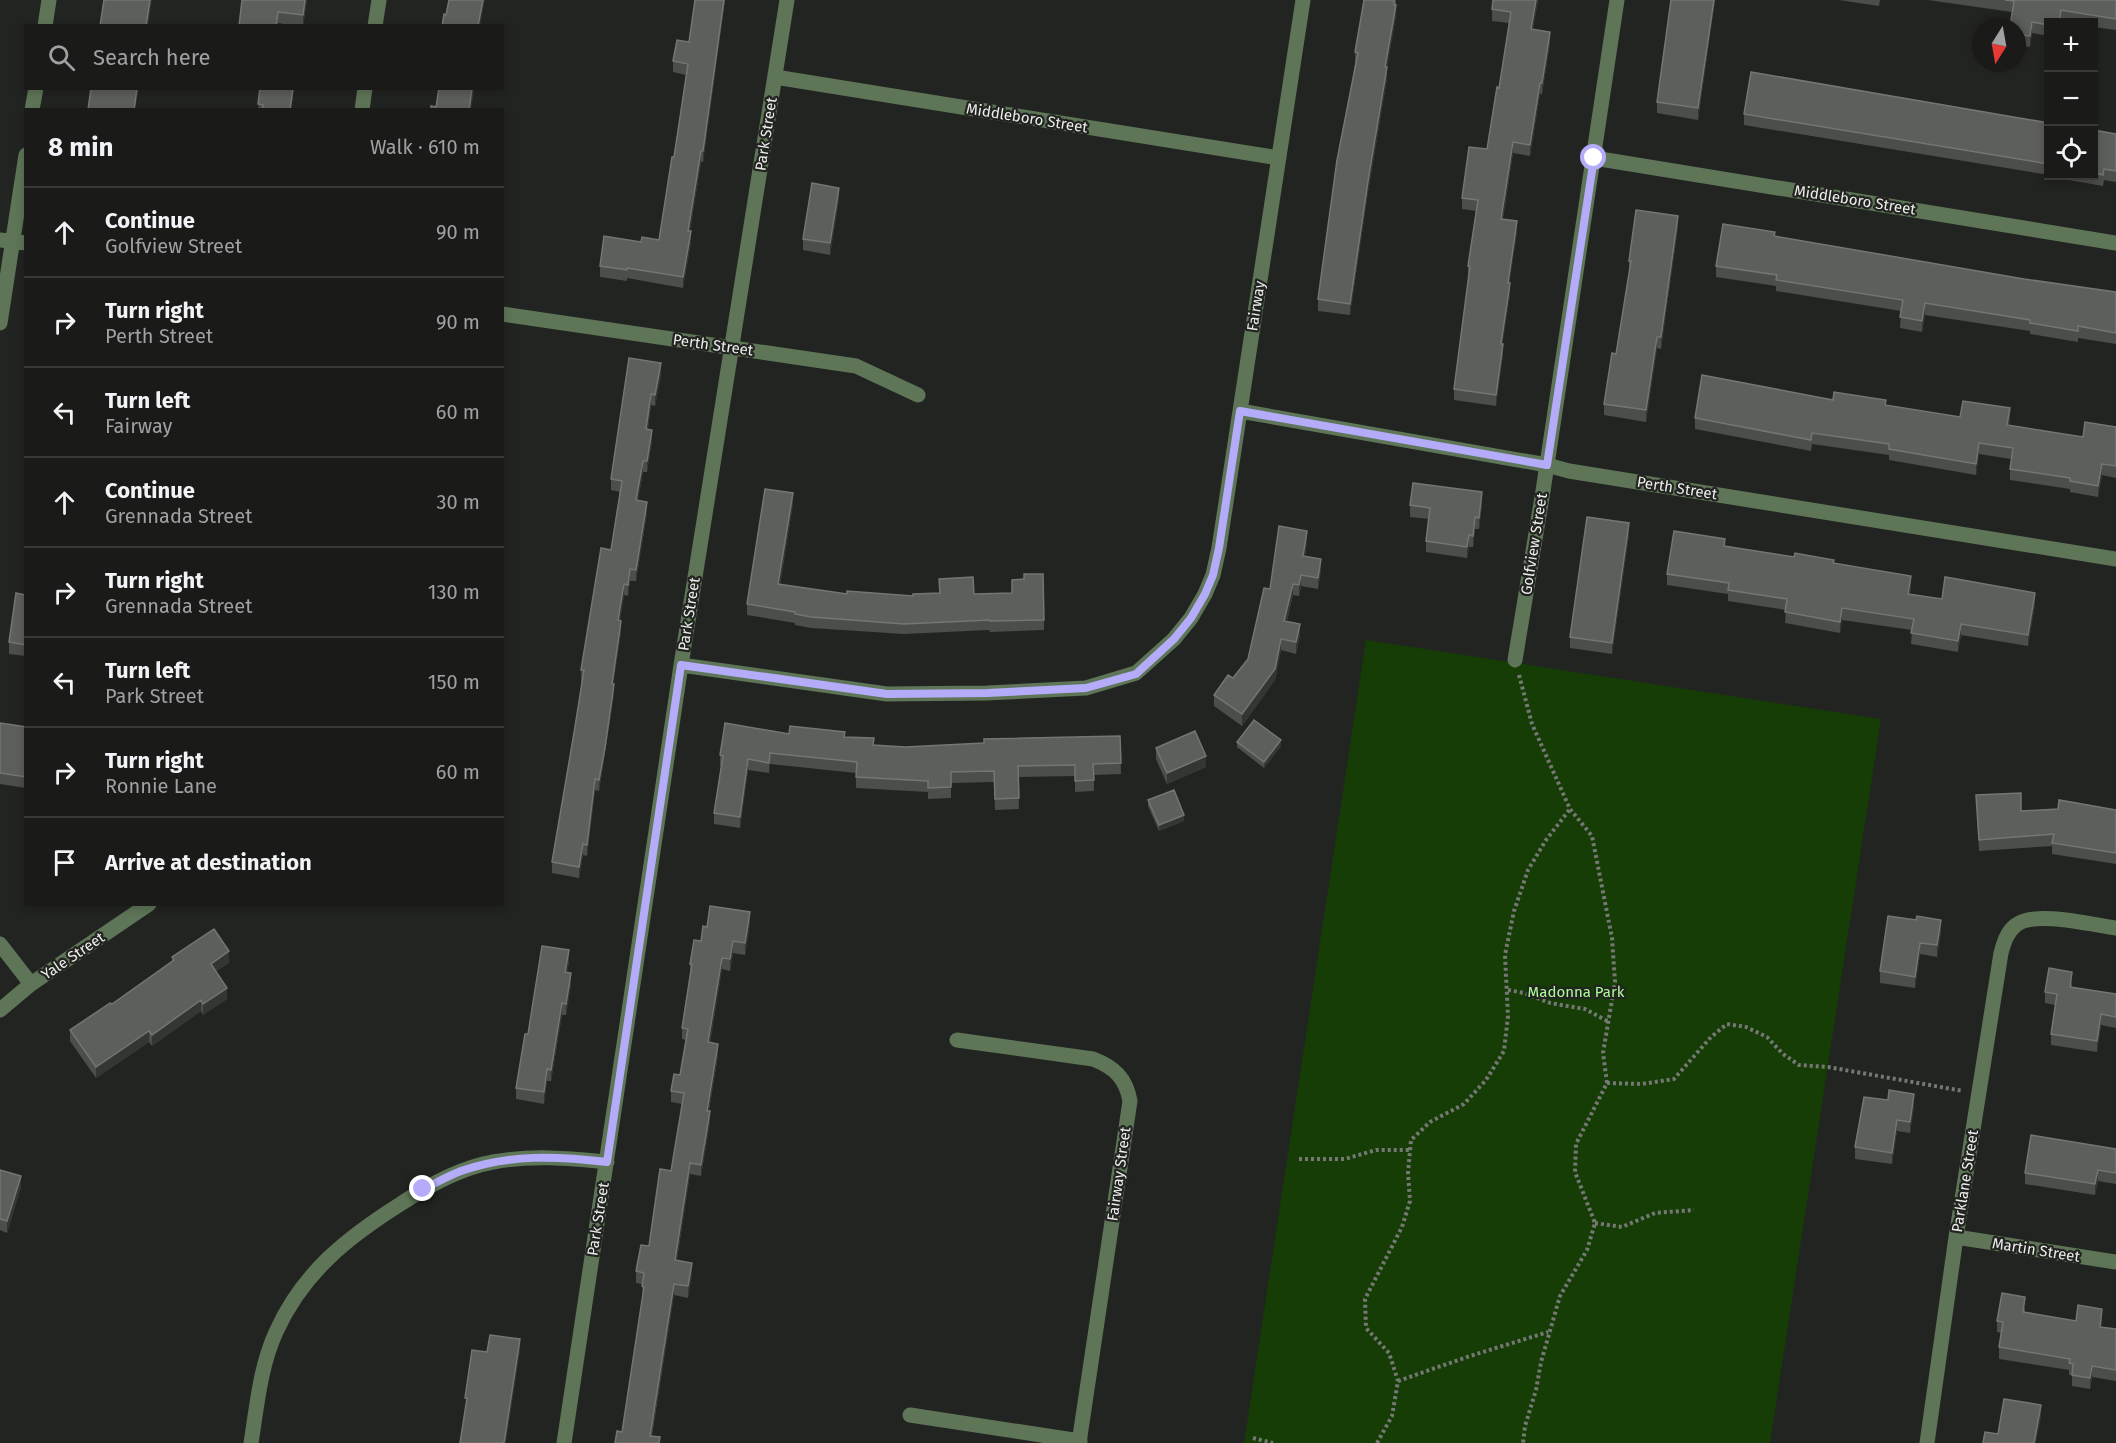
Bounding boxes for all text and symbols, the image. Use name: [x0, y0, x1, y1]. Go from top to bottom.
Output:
north arrow: [1972, 18, 2026, 72]
map controls: [2044, 18, 2098, 180]
button: +: [2044, 18, 2098, 72]
search box: [24, 24, 504, 90]
icon: search: [45, 41, 78, 74]
text: Search here: [93, 44, 211, 71]
button: −: [2044, 72, 2098, 126]
street label: Park Street: [751, 95, 781, 172]
street label: Middleboro Street: [965, 100, 1090, 137]
button: locate: [2044, 126, 2098, 180]
text: 8 min: [48, 132, 114, 163]
text: Walk · 610 m: [370, 135, 480, 159]
route start: [1580, 144, 1606, 170]
street label: Middleboro Street: [1793, 182, 1918, 219]
text: Continue: [105, 207, 195, 234]
icon: ahead: [48, 216, 81, 249]
text: 90 m: [436, 220, 480, 244]
text: Golfview Street: [105, 234, 242, 258]
street label: Fairway: [1243, 279, 1269, 332]
text: Turn right: [105, 297, 204, 324]
icon: right: [48, 306, 81, 339]
text: 90 m: [436, 310, 480, 334]
text: Perth Street: [105, 324, 213, 348]
street label: Perth Street: [672, 330, 755, 360]
text: Turn left: [105, 387, 190, 414]
icon: left: [48, 396, 81, 429]
text: 60 m: [436, 400, 480, 424]
text: Fairway: [105, 414, 172, 438]
street label: Perth Street: [1636, 473, 1719, 503]
text: Continue: [105, 477, 195, 504]
icon: ahead: [48, 486, 81, 519]
text: 30 m: [436, 490, 480, 514]
street label: Golfview Street: [1517, 491, 1551, 596]
text: Grennada Street: [105, 504, 252, 528]
text: Turn right: [105, 567, 204, 594]
street label: Park Street: [674, 575, 704, 652]
icon: right: [48, 576, 81, 609]
text: 130 m: [428, 580, 480, 604]
text: Grennada Street: [105, 594, 252, 618]
text: Turn left: [105, 657, 190, 684]
icon: left: [48, 666, 81, 699]
text: 150 m: [428, 670, 480, 694]
text: Park Street: [105, 684, 204, 708]
text: Turn right: [105, 747, 204, 774]
icon: right: [48, 756, 81, 789]
text: 60 m: [436, 760, 480, 784]
text: Ronnie Lane: [105, 774, 217, 798]
icon: arrive: [48, 846, 81, 879]
text: Arrive at destination: [105, 849, 312, 876]
street label: Yale Street: [38, 928, 108, 984]
park label: Madonna Park: [1528, 983, 1625, 1001]
street label: Fairway Street: [1103, 1125, 1135, 1222]
street label: Parklane Street: [1948, 1128, 1982, 1234]
route end: [409, 1175, 435, 1201]
street label: Park Street: [583, 1180, 613, 1257]
street label: Martin Street: [1991, 1234, 2082, 1266]

